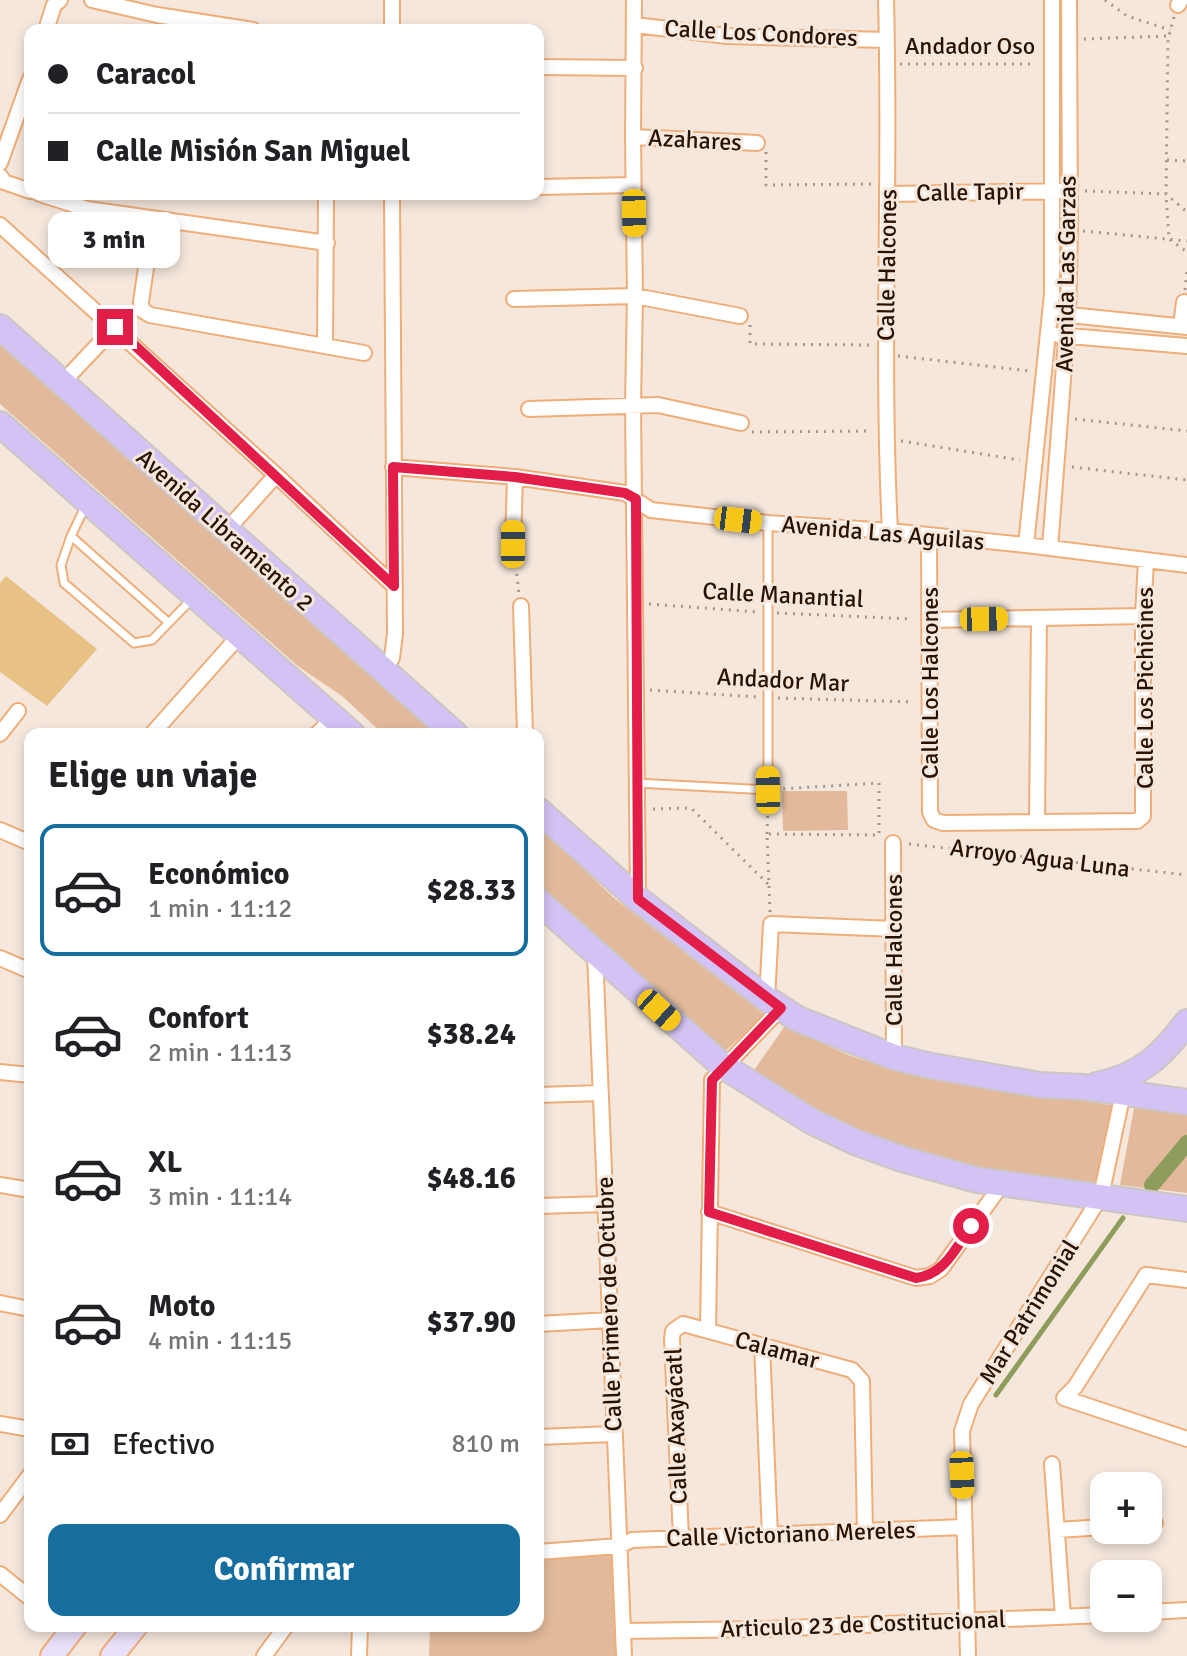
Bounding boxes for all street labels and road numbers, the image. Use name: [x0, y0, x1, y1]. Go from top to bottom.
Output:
street label: Calle Los Condores: [664, 13, 858, 53]
street label: Andador Oso: [905, 31, 1035, 61]
street label: Azahares: [647, 123, 743, 157]
street label: Avenida Las Garzas: [1049, 175, 1083, 373]
street label: Calle Tapir: [916, 176, 1024, 208]
street label: Calle Halcones: [871, 189, 903, 341]
street label: Avenida Libramiento 2: [130, 442, 320, 618]
street label: Avenida Las Aguilas: [780, 509, 986, 557]
street label: Calle Manantial: [702, 576, 864, 614]
street label: Calle Los Halcones: [915, 587, 945, 779]
street label: Calle Los Pichicines: [1130, 587, 1160, 789]
street label: Andador Mar: [716, 662, 850, 698]
street label: Arroyo Agua Luna: [948, 832, 1132, 884]
street label: Calle Halcones: [879, 874, 909, 1026]
street label: Calle Primero de Octubre: [590, 1176, 628, 1432]
street label: Mar Patrimonial: [972, 1234, 1086, 1390]
street label: Calamar: [732, 1324, 823, 1376]
street label: Calle Axayácatl: [658, 1347, 694, 1505]
street label: Calle Victoriano Mereles: [666, 1515, 916, 1553]
street label: Articulo 23 de Costitucional: [720, 1604, 1006, 1644]

